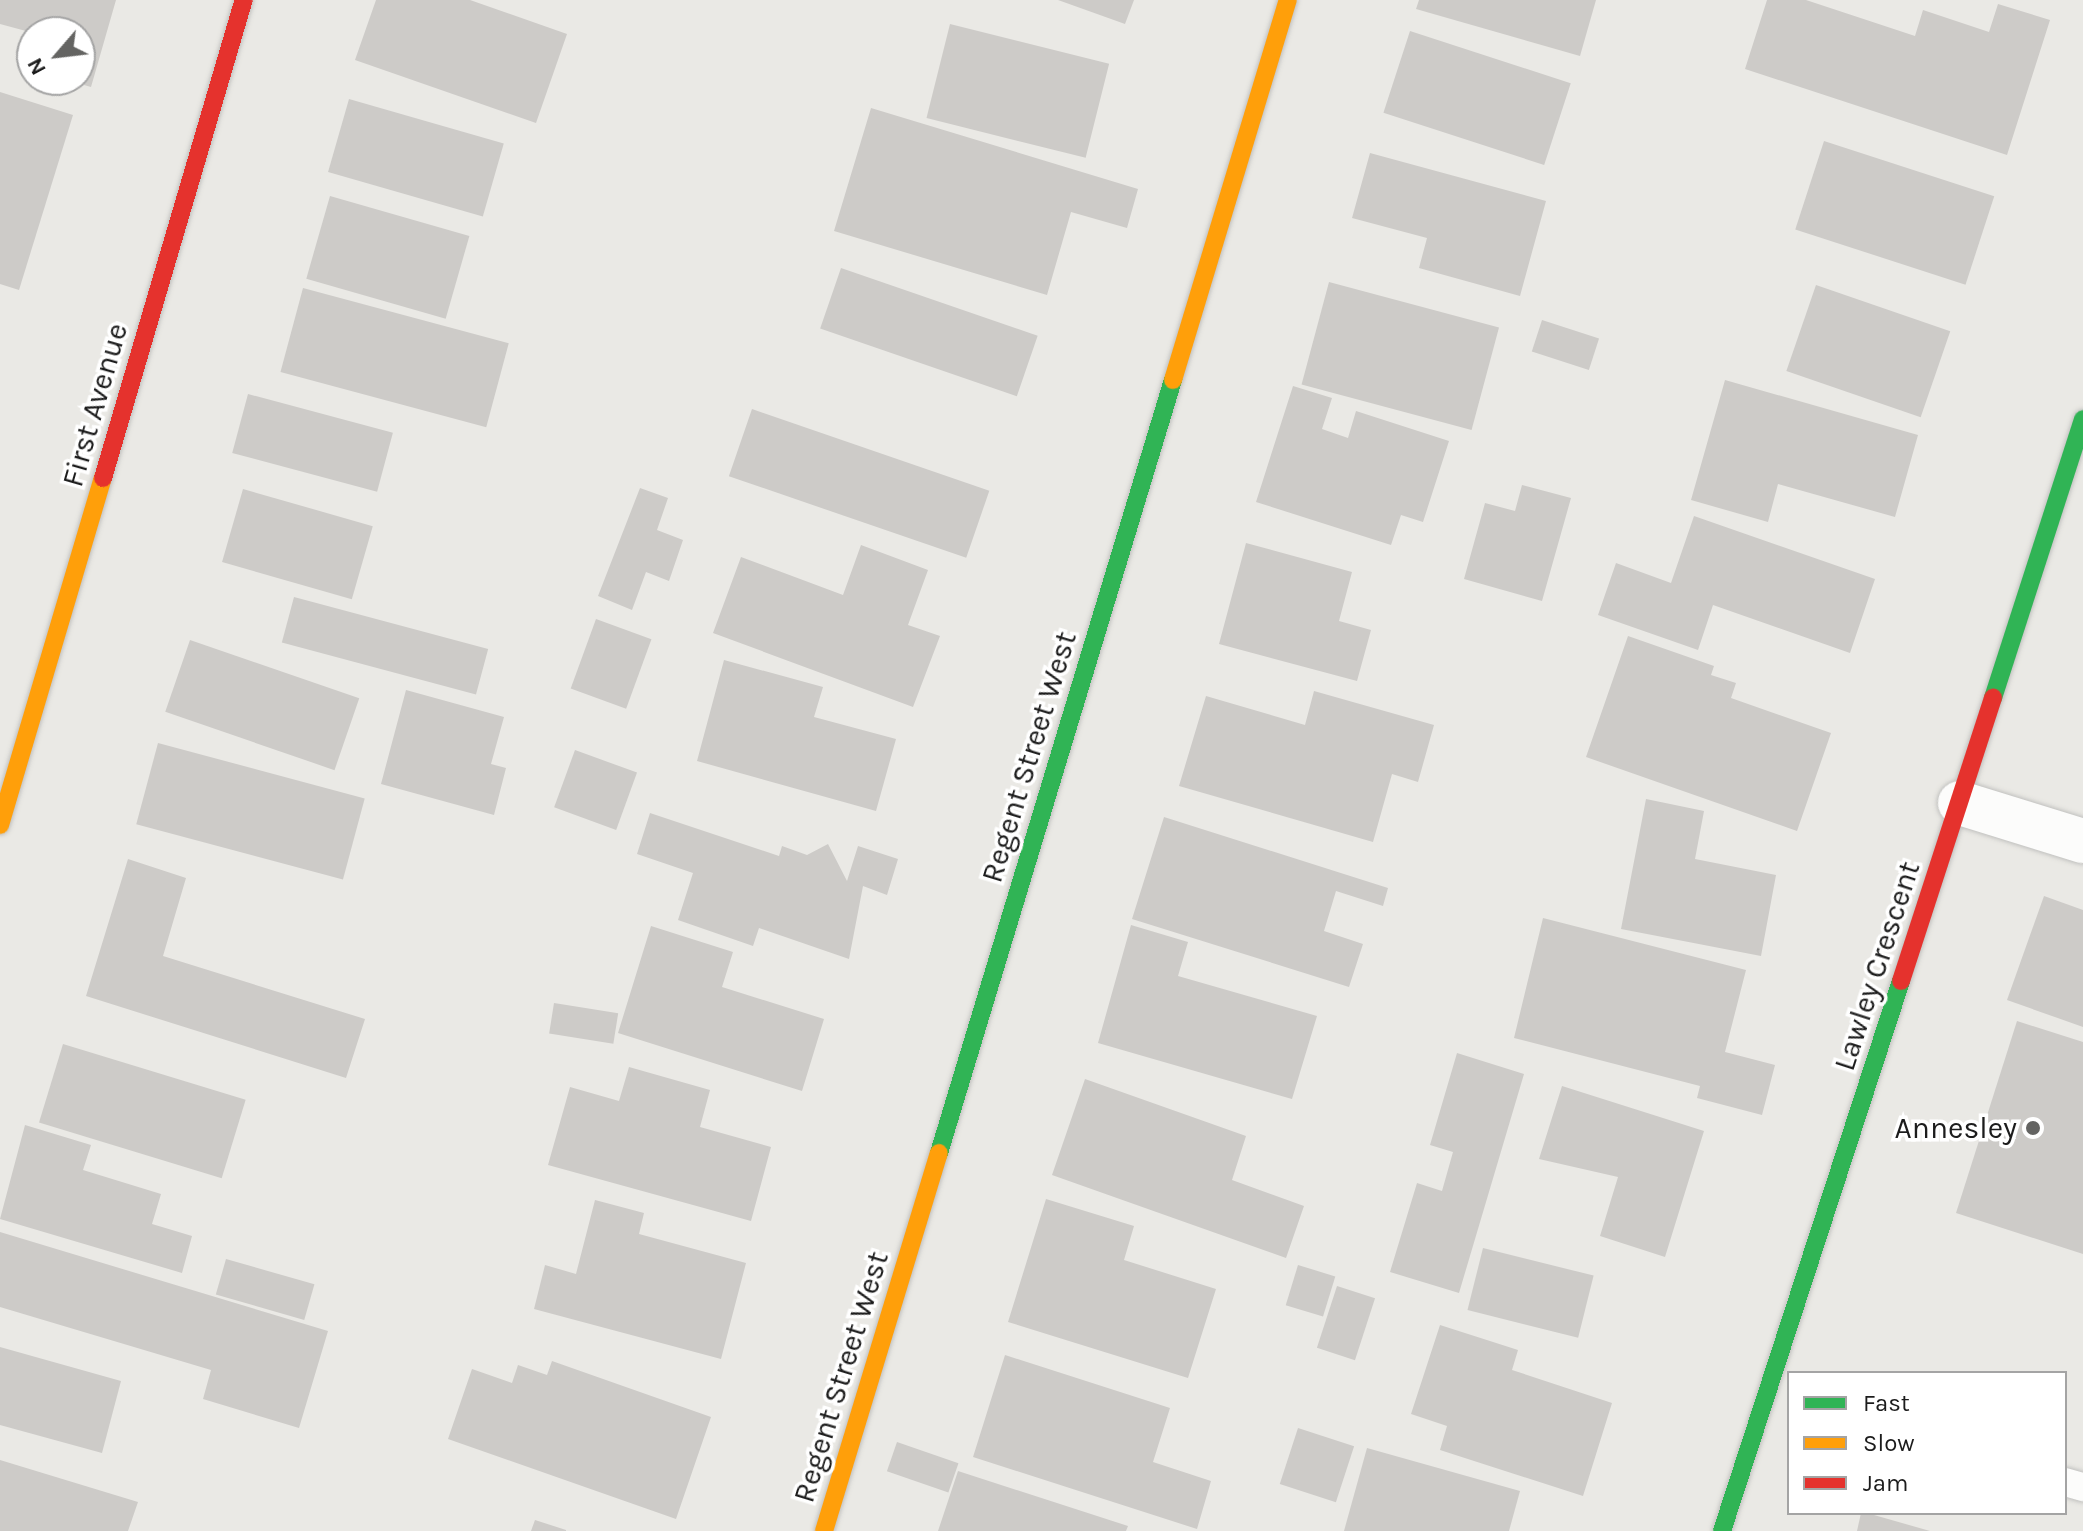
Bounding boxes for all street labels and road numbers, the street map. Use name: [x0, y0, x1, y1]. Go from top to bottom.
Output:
street label: First Avenue: [54, 319, 136, 491]
street label: Regent Street West: [974, 627, 1084, 887]
street label: Lawley Crescent: [1826, 857, 1928, 1075]
street label: Regent Street West: [786, 1247, 896, 1507]

